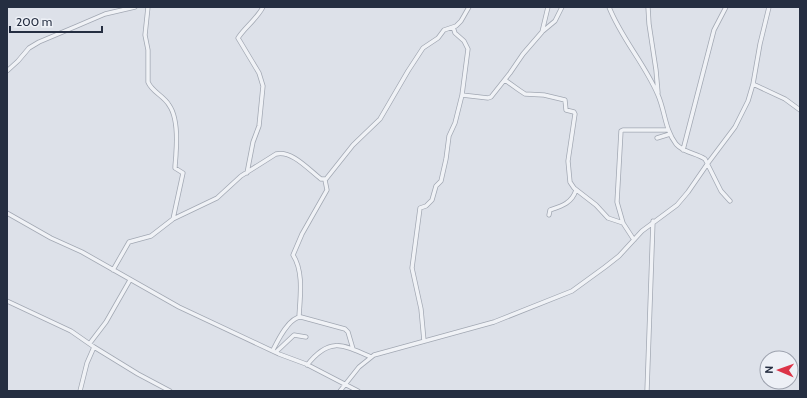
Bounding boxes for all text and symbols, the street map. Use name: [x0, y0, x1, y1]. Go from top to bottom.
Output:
scale bar: [10, 8, 102, 34]
text: 200 m: [16, 14, 52, 29]
north arrow: [759, 350, 799, 390]
text: N: [762, 366, 776, 374]

